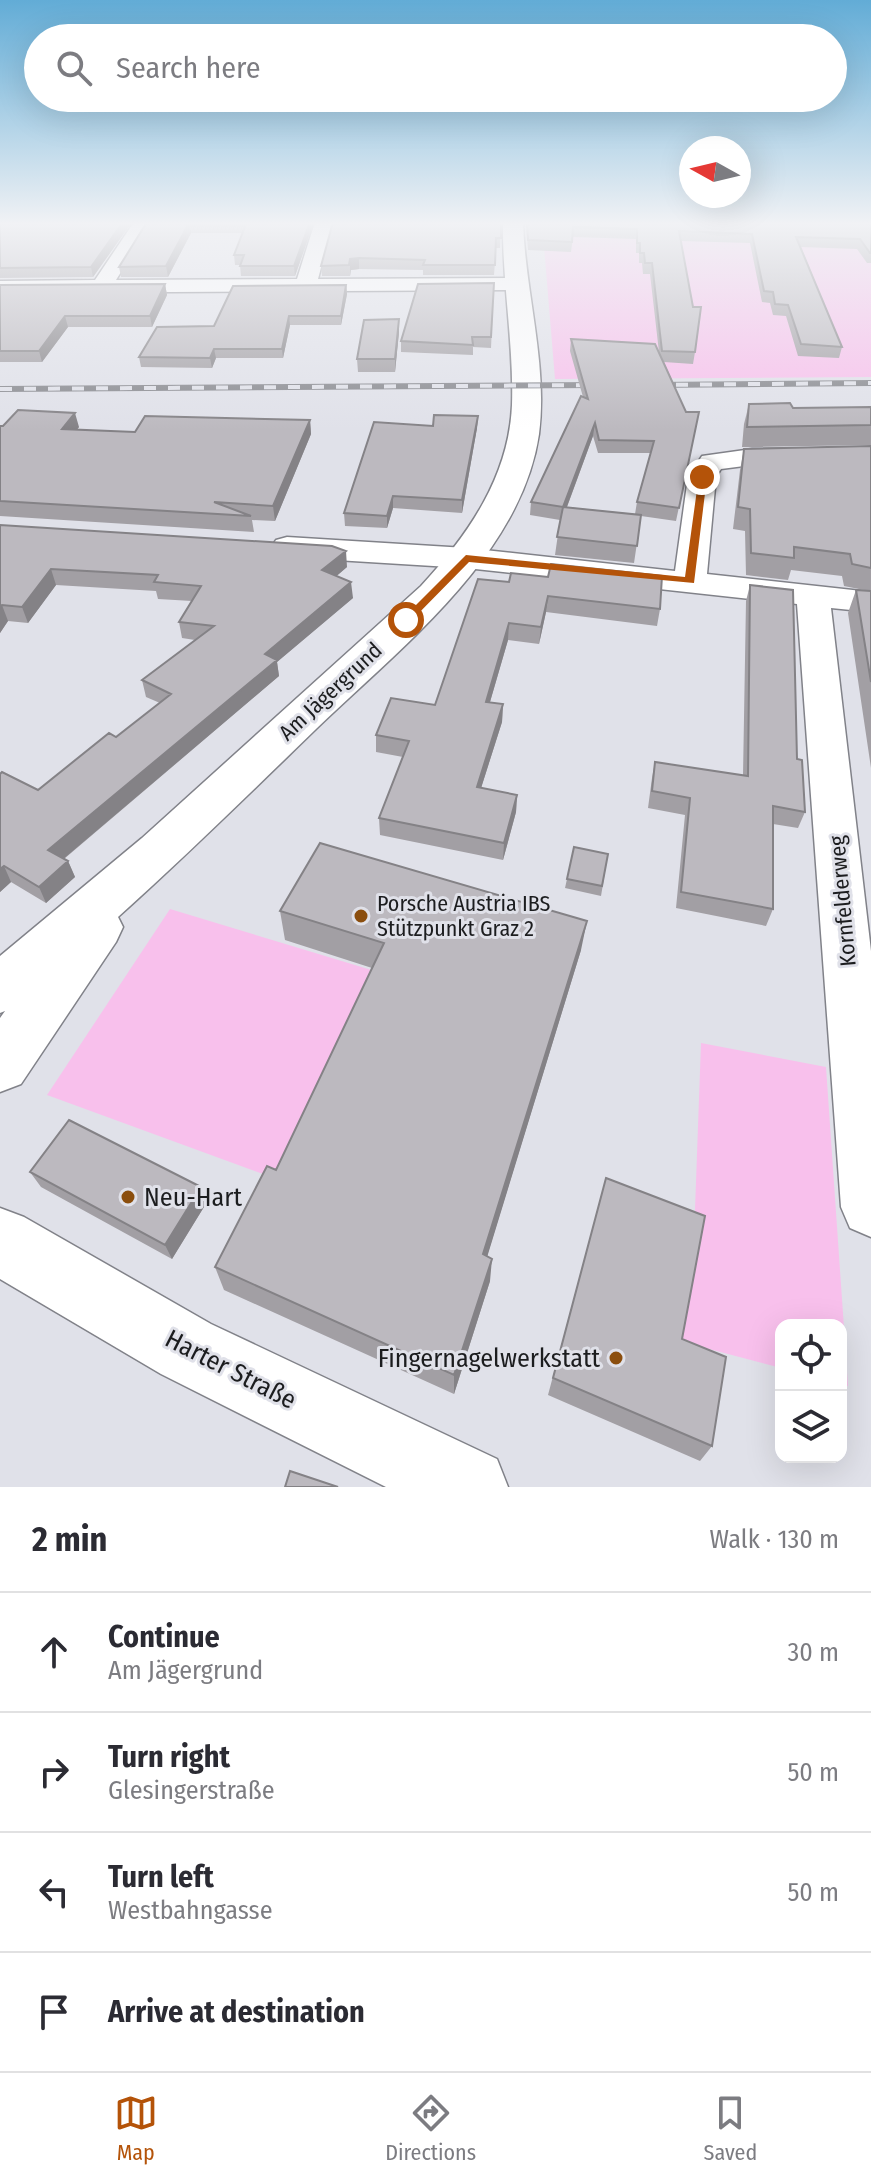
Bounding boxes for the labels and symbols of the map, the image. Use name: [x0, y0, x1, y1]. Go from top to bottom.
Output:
north arrow: [679, 136, 751, 208]
route end: [684, 459, 720, 495]
route start: [388, 602, 424, 638]
street label: Am Jägergrund: [273, 637, 388, 746]
street label: Kornfelderweg: [823, 834, 862, 967]
place label: Porsche Austria IBS Stützpunkt Graz 2: [377, 890, 550, 942]
marker: Porsche Austria IBS Stützpunkt Graz 2: [352, 907, 370, 925]
place label: Neu-Hart: [144, 1182, 242, 1213]
marker: Neu-Hart: [119, 1188, 137, 1206]
street label: Harter Straße: [160, 1323, 301, 1416]
place label: Fingernagelwerkstatt: [378, 1343, 600, 1374]
marker: Fingernagelwerkstatt: [607, 1349, 625, 1367]

